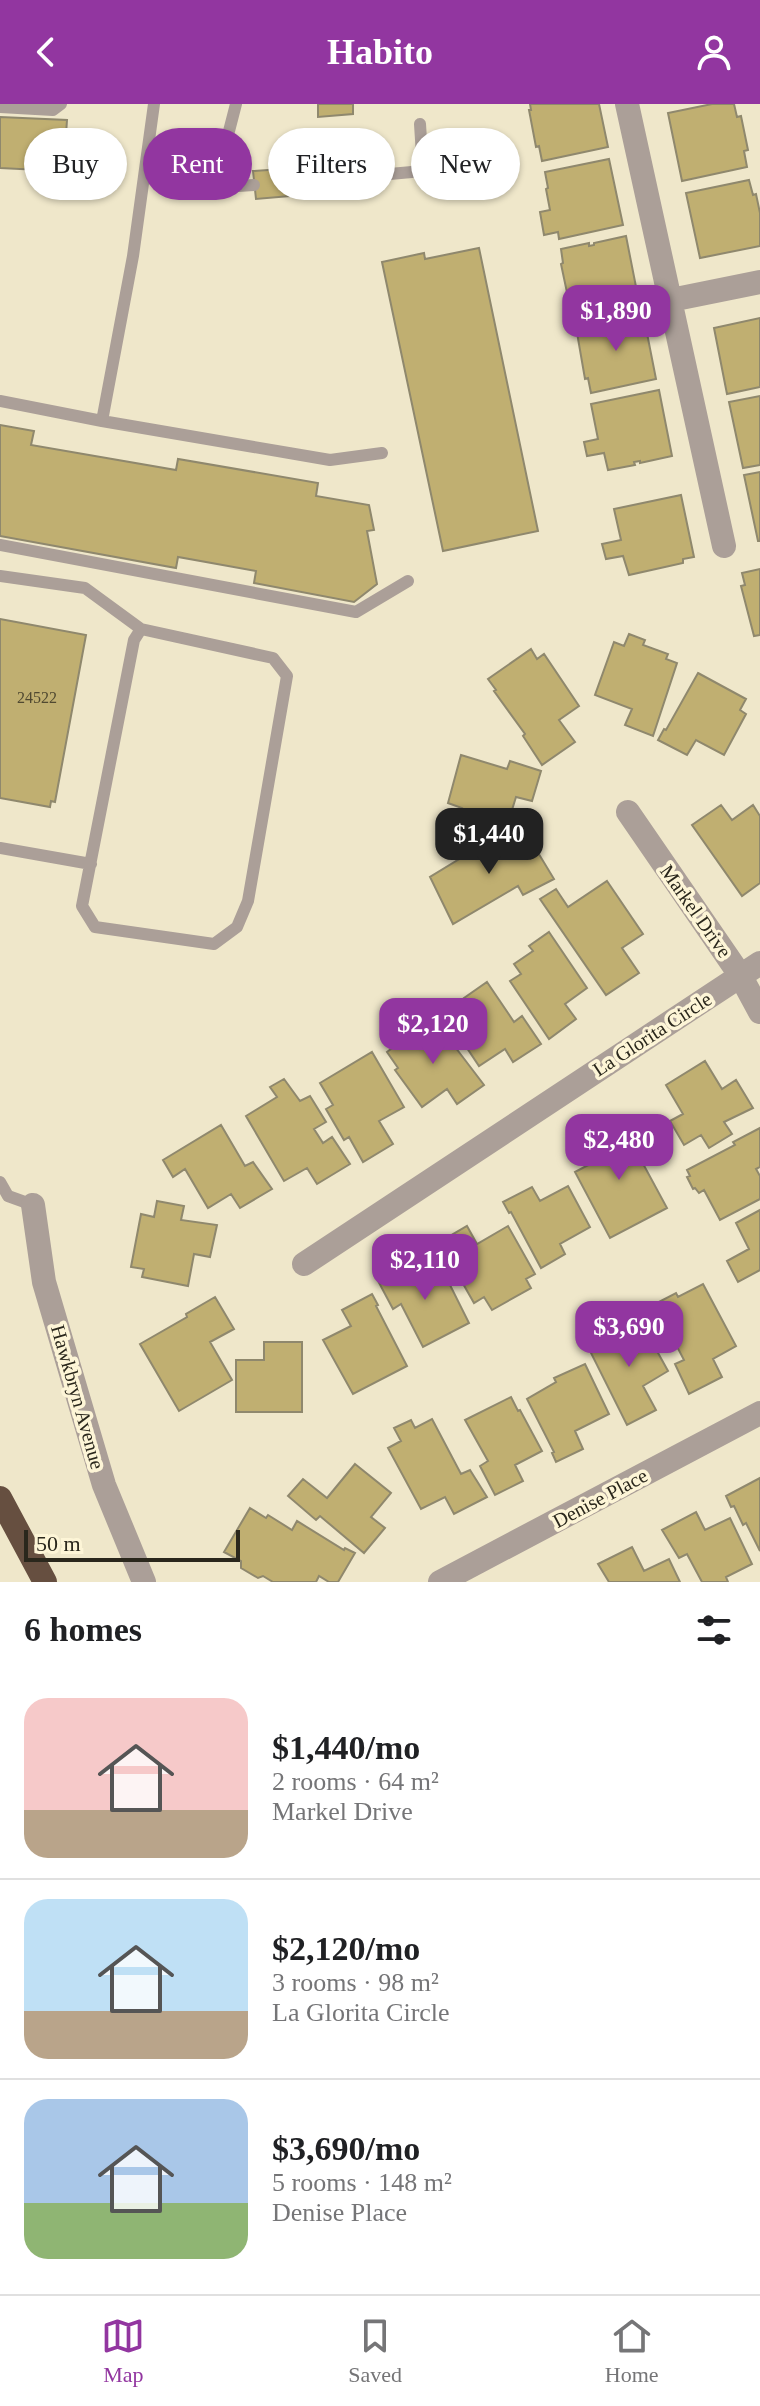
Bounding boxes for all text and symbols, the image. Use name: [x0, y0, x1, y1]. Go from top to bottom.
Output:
icon: back: [24, 30, 68, 74]
icon: person: [692, 30, 736, 74]
text: Habito: [327, 32, 433, 72]
chip: Buy: [24, 128, 127, 200]
chip: Rent: [143, 128, 252, 200]
chip: Filters: [268, 128, 395, 200]
chip: New: [411, 128, 520, 200]
pin: $1,890: [551, 285, 681, 353]
text: $1,890: [580, 296, 652, 325]
house number: 24522: [17, 689, 57, 706]
pin: $1,440: [424, 808, 554, 876]
text: $1,440: [453, 819, 525, 848]
street label: Markel Drive: [656, 860, 736, 962]
street label: La Glorita Circle: [589, 988, 715, 1080]
pin: $2,120: [368, 998, 498, 1066]
text: $2,120: [397, 1009, 469, 1038]
pin: $2,480: [554, 1114, 684, 1182]
text: $2,480: [583, 1125, 655, 1154]
pin: $2,110: [360, 1234, 490, 1302]
text: $2,110: [390, 1245, 460, 1274]
pin: $3,690: [564, 1301, 694, 1369]
text: $3,690: [593, 1312, 665, 1341]
street label: Hawkbryn Avenue: [46, 1322, 109, 1472]
street label: Denise Place: [549, 1464, 651, 1532]
scale bar: [24, 1526, 240, 1562]
text: 50 m: [36, 1531, 81, 1556]
icon: filters: [692, 1608, 736, 1652]
text: 6 homes: [24, 1611, 142, 1648]
text: $1,440/mo: [272, 1729, 420, 1766]
icon: home: [88, 1730, 184, 1826]
text: 2 rooms · 64 m²: [272, 1767, 439, 1796]
text: Markel Drive: [272, 1797, 413, 1826]
text: $2,120/mo: [272, 1930, 420, 1967]
icon: home: [88, 1931, 184, 2027]
text: 3 rooms · 98 m²: [272, 1968, 439, 1997]
text: La Glorita Circle: [272, 1998, 450, 2027]
text: $3,690/mo: [272, 2130, 420, 2167]
icon: home: [88, 2131, 184, 2227]
text: 5 rooms · 148 m²: [272, 2168, 452, 2197]
text: Denise Place: [272, 2198, 407, 2227]
tab: Map: [101, 2314, 145, 2388]
tab: Saved: [348, 2314, 402, 2388]
tab: Home: [605, 2314, 659, 2388]

